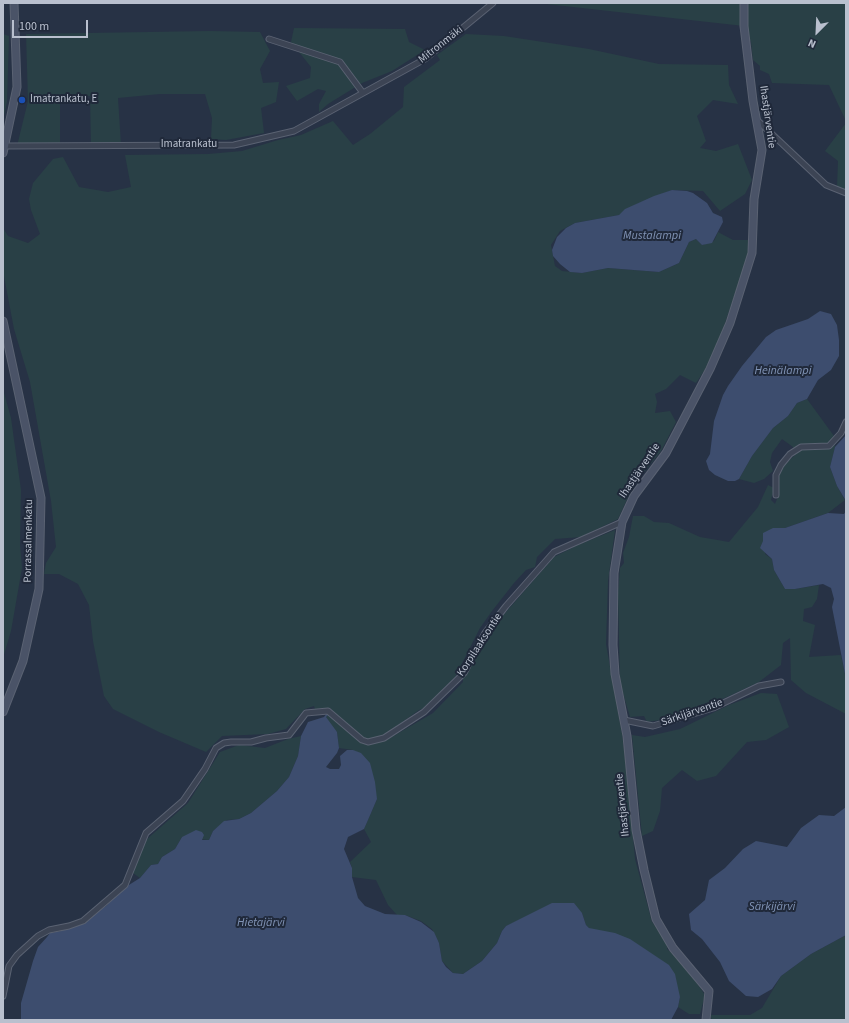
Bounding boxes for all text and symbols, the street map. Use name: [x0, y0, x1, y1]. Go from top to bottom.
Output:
scale bar: [14, 12, 90, 38]
north arrow: [797, 12, 837, 52]
text: 100 m: [19, 18, 49, 35]
street label: Mitronmäki: [416, 24, 466, 66]
text: N: [806, 35, 818, 52]
street label: Ihastjärventie: [756, 85, 778, 149]
place label: Imatrankatu, E: [30, 93, 97, 107]
marker: Imatrankatu, E: [17, 95, 27, 105]
street label: Imatrankatu: [161, 138, 217, 152]
water label: Mustalampi: [623, 229, 681, 243]
water label: Heinälampi: [754, 364, 812, 378]
street label: Ihastjärventie: [617, 441, 663, 501]
street label: Porrassalmenkatu: [22, 499, 36, 583]
street label: Korpilaaksontie: [455, 611, 505, 679]
street label: Särkijärventie: [660, 696, 724, 730]
street label: Ihastjärventie: [613, 773, 633, 837]
water label: Särkijärvi: [749, 900, 795, 914]
water label: Hietajärvi: [237, 916, 285, 930]

